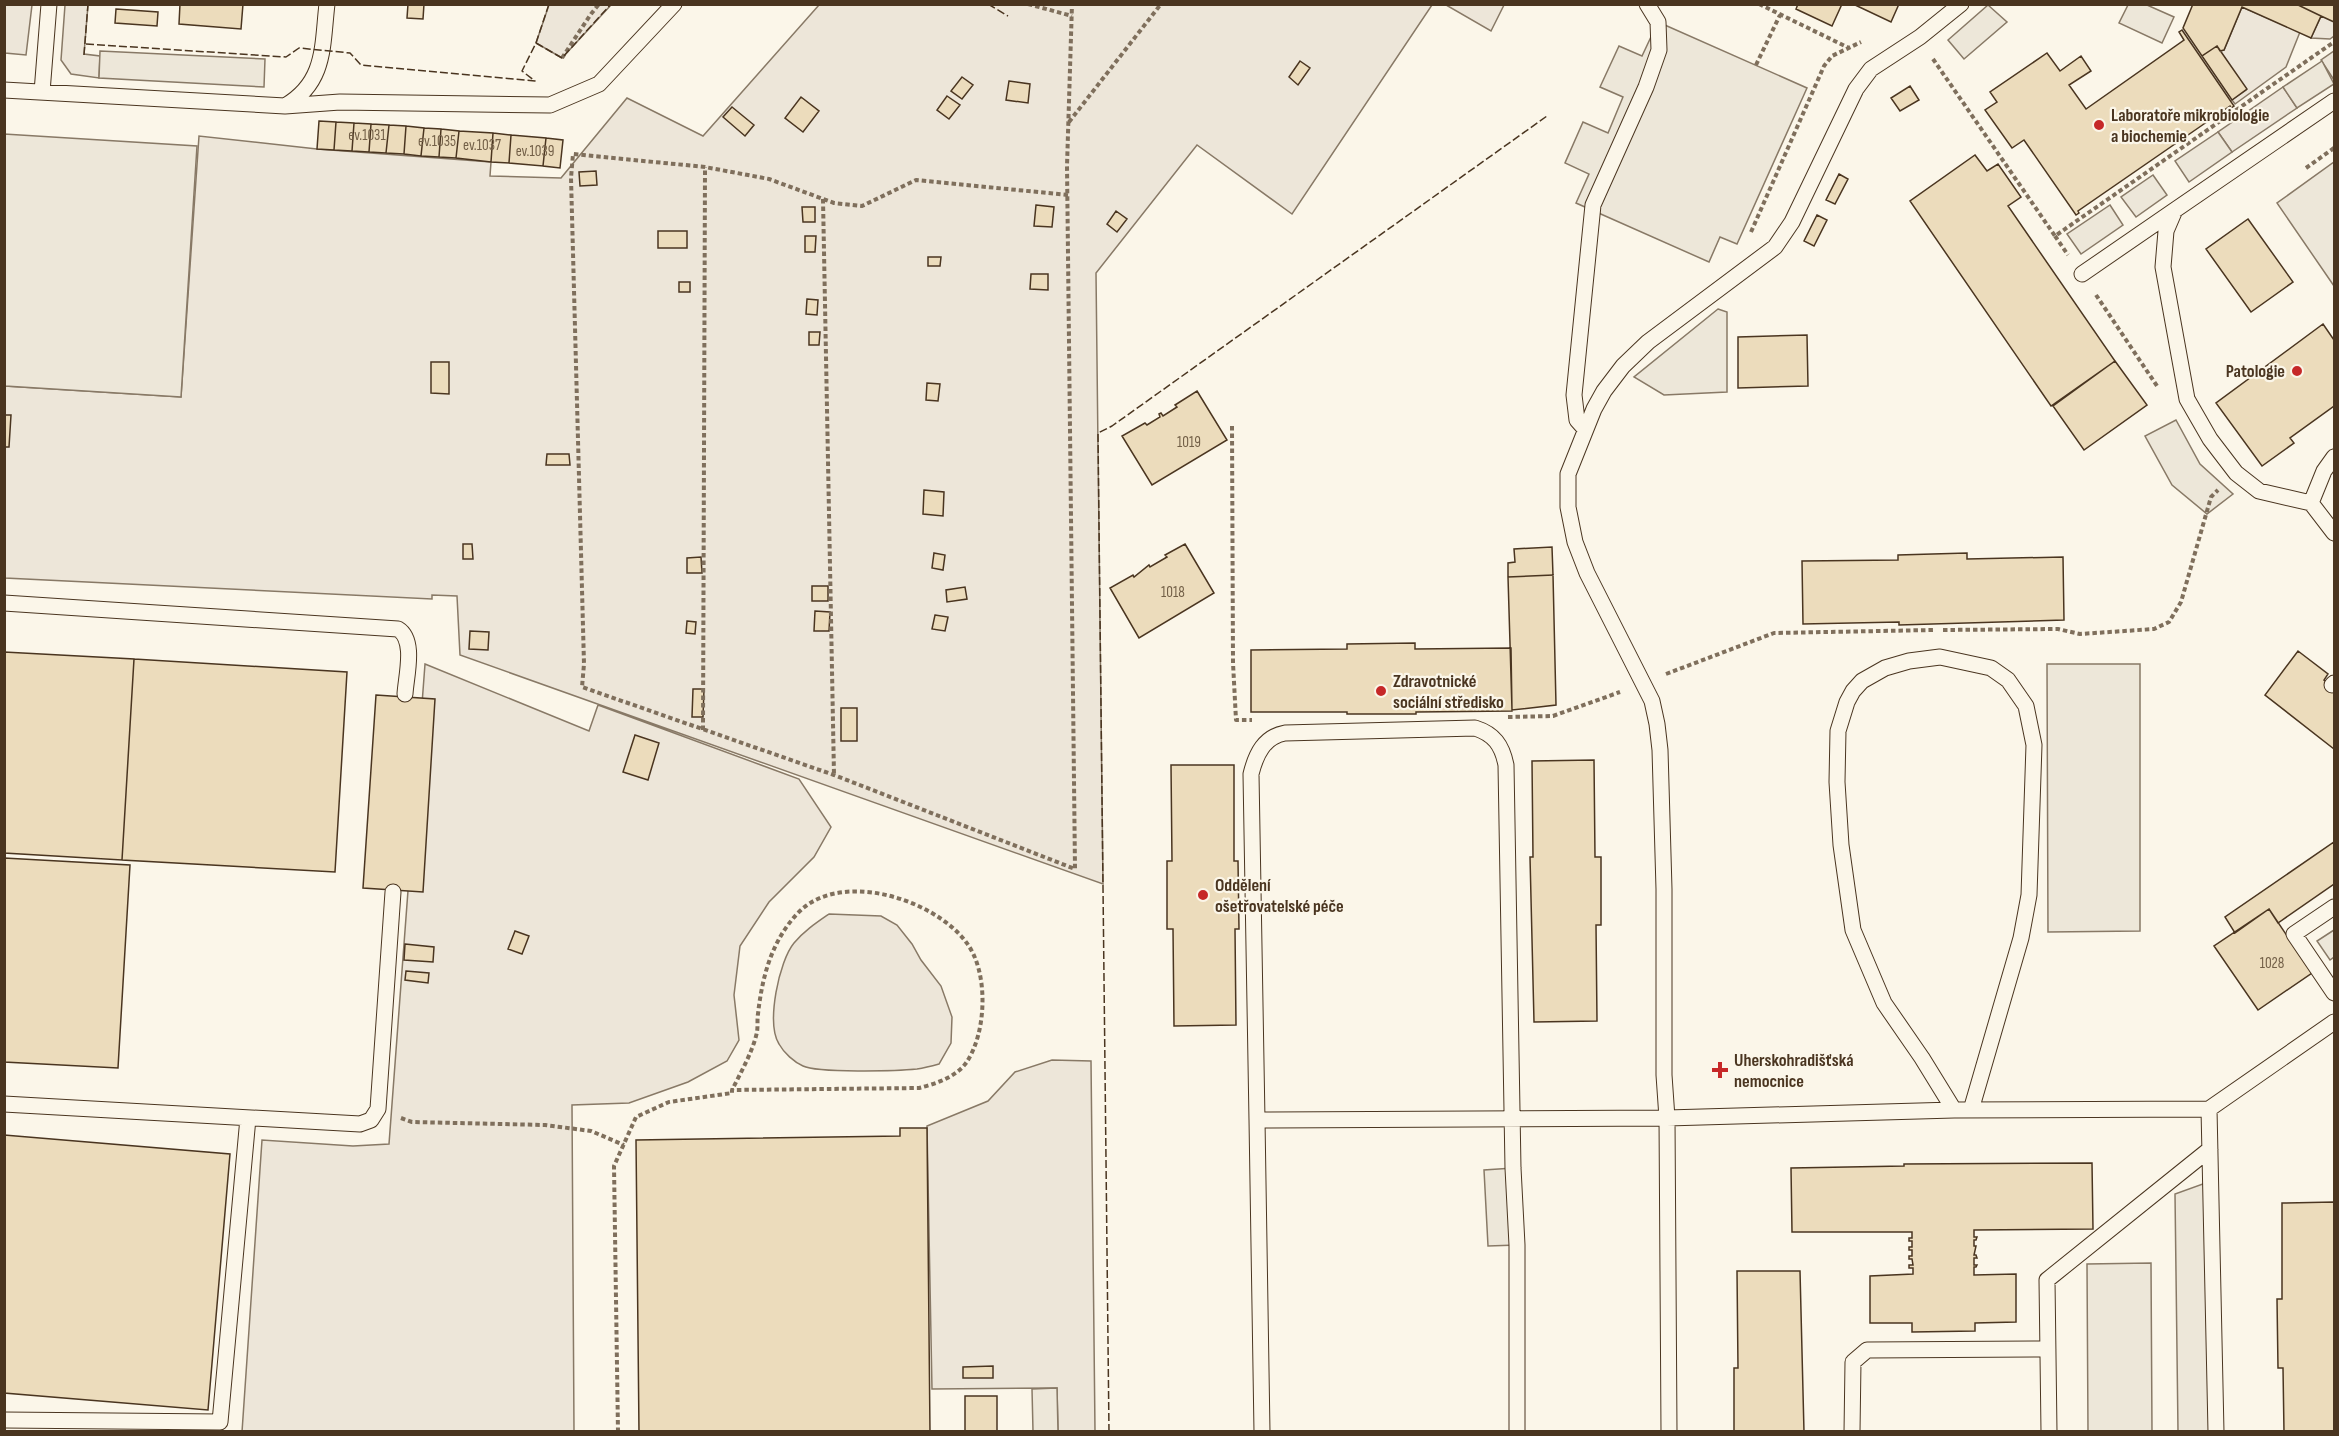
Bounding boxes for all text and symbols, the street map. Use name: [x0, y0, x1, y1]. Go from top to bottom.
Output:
place label: Laboratoře mikrobiologie a biochemie: [2111, 105, 2270, 147]
marker: Laboratoře mikrobiologie a biochemie: [2092, 118, 2106, 132]
house number: ev.1031: [348, 126, 386, 145]
house number: ev.1035: [418, 132, 456, 151]
house number: ev.1037: [463, 136, 501, 155]
house number: ev.1039: [516, 142, 554, 161]
place label: Patologie: [2226, 361, 2285, 382]
marker: Patologie: [2290, 364, 2304, 378]
house number: 1019: [1177, 433, 1201, 452]
house number: 1018: [1161, 583, 1185, 602]
place label: Zdravotnické sociální středisko: [1393, 671, 1504, 713]
marker: Zdravotnické sociální středisko: [1374, 684, 1388, 698]
place label: Oddělení ošetřovatelské péče: [1215, 875, 1344, 917]
marker: Oddělení ošetřovatelské péče: [1196, 888, 1210, 902]
house number: 1028: [2260, 954, 2284, 973]
place label: Uherskohradišťská nemocnice: [1734, 1050, 1854, 1092]
marker: Uherskohradišťská nemocnice: [1711, 1061, 1729, 1079]

